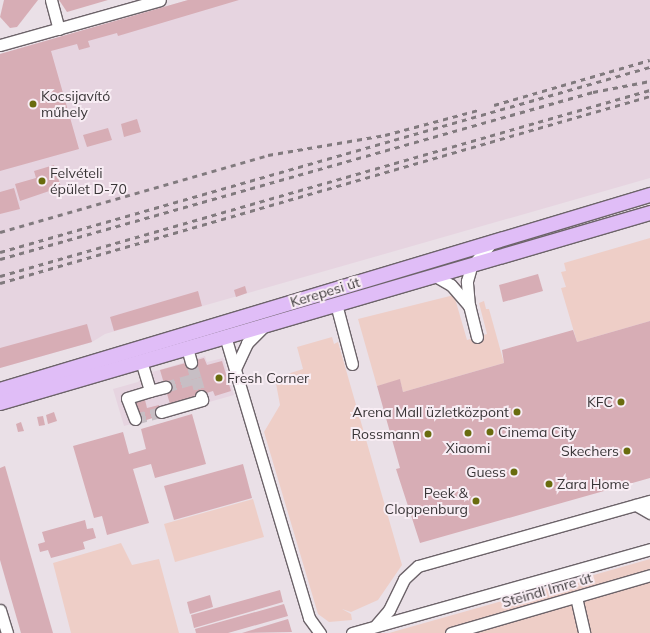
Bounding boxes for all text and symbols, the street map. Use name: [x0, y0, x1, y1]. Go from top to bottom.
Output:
place label: Kocsijavító műhely: [41, 88, 110, 120]
marker: Kocsijavító műhely: [28, 99, 38, 109]
place label: Felvételi épület D-70: [50, 165, 127, 198]
marker: Felvételi épület D-70: [37, 176, 47, 186]
street label: Kerepesi út: [288, 273, 362, 311]
place label: Fresh Corner: [227, 370, 309, 386]
marker: Fresh Corner: [214, 373, 224, 383]
place label: KFC: [587, 394, 613, 410]
marker: KFC: [616, 397, 626, 407]
place label: Arena Mall üzletközpont: [352, 404, 509, 420]
marker: Arena Mall üzletközpont: [512, 407, 522, 417]
place label: Cinema City: [498, 424, 576, 440]
place label: Rossmann: [351, 426, 420, 442]
marker: Cinema City: [485, 427, 495, 437]
marker: Xiaomi: [463, 428, 473, 438]
marker: Rossmann: [423, 429, 433, 439]
place label: Xiaomi: [446, 440, 490, 456]
place label: Skechers: [561, 443, 619, 459]
marker: Skechers: [622, 446, 632, 456]
place label: Guess: [466, 464, 506, 480]
marker: Guess: [509, 467, 519, 477]
place label: Zara Home: [557, 476, 629, 492]
marker: Zara Home: [544, 479, 554, 489]
place label: Peek & Cloppenburg: [385, 485, 468, 518]
marker: Peek & Cloppenburg: [471, 496, 481, 506]
street label: Steindl Imre út: [500, 569, 594, 611]

